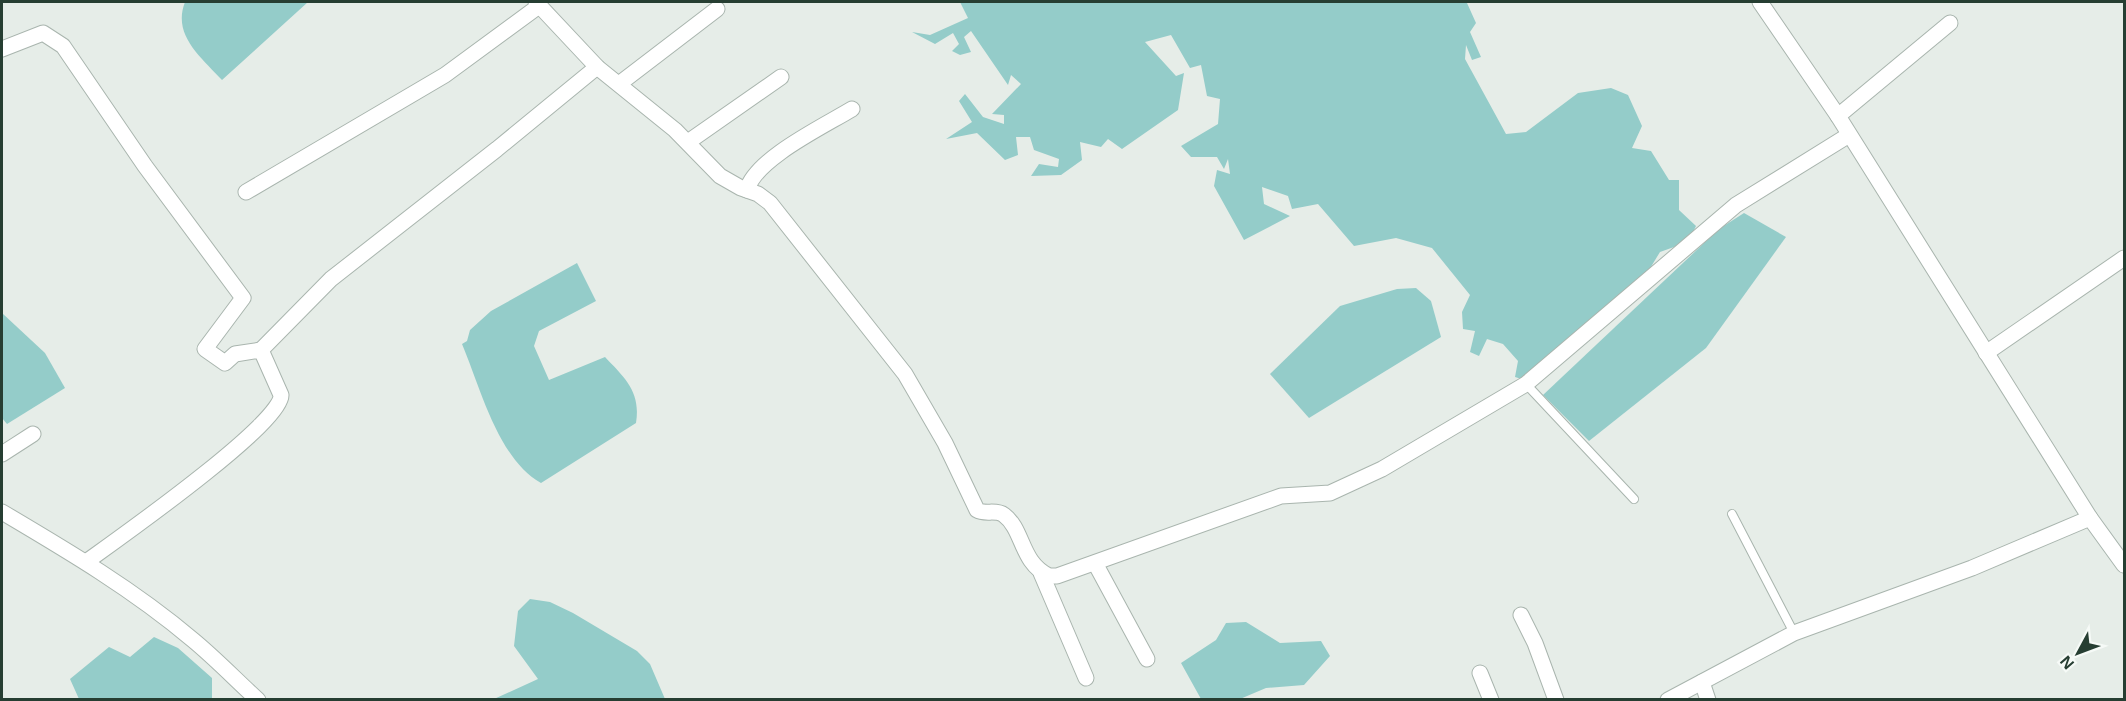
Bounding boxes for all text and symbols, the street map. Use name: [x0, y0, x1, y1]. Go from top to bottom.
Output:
north arrow: [2048, 623, 2108, 683]
text: N: [2057, 653, 2077, 672]

